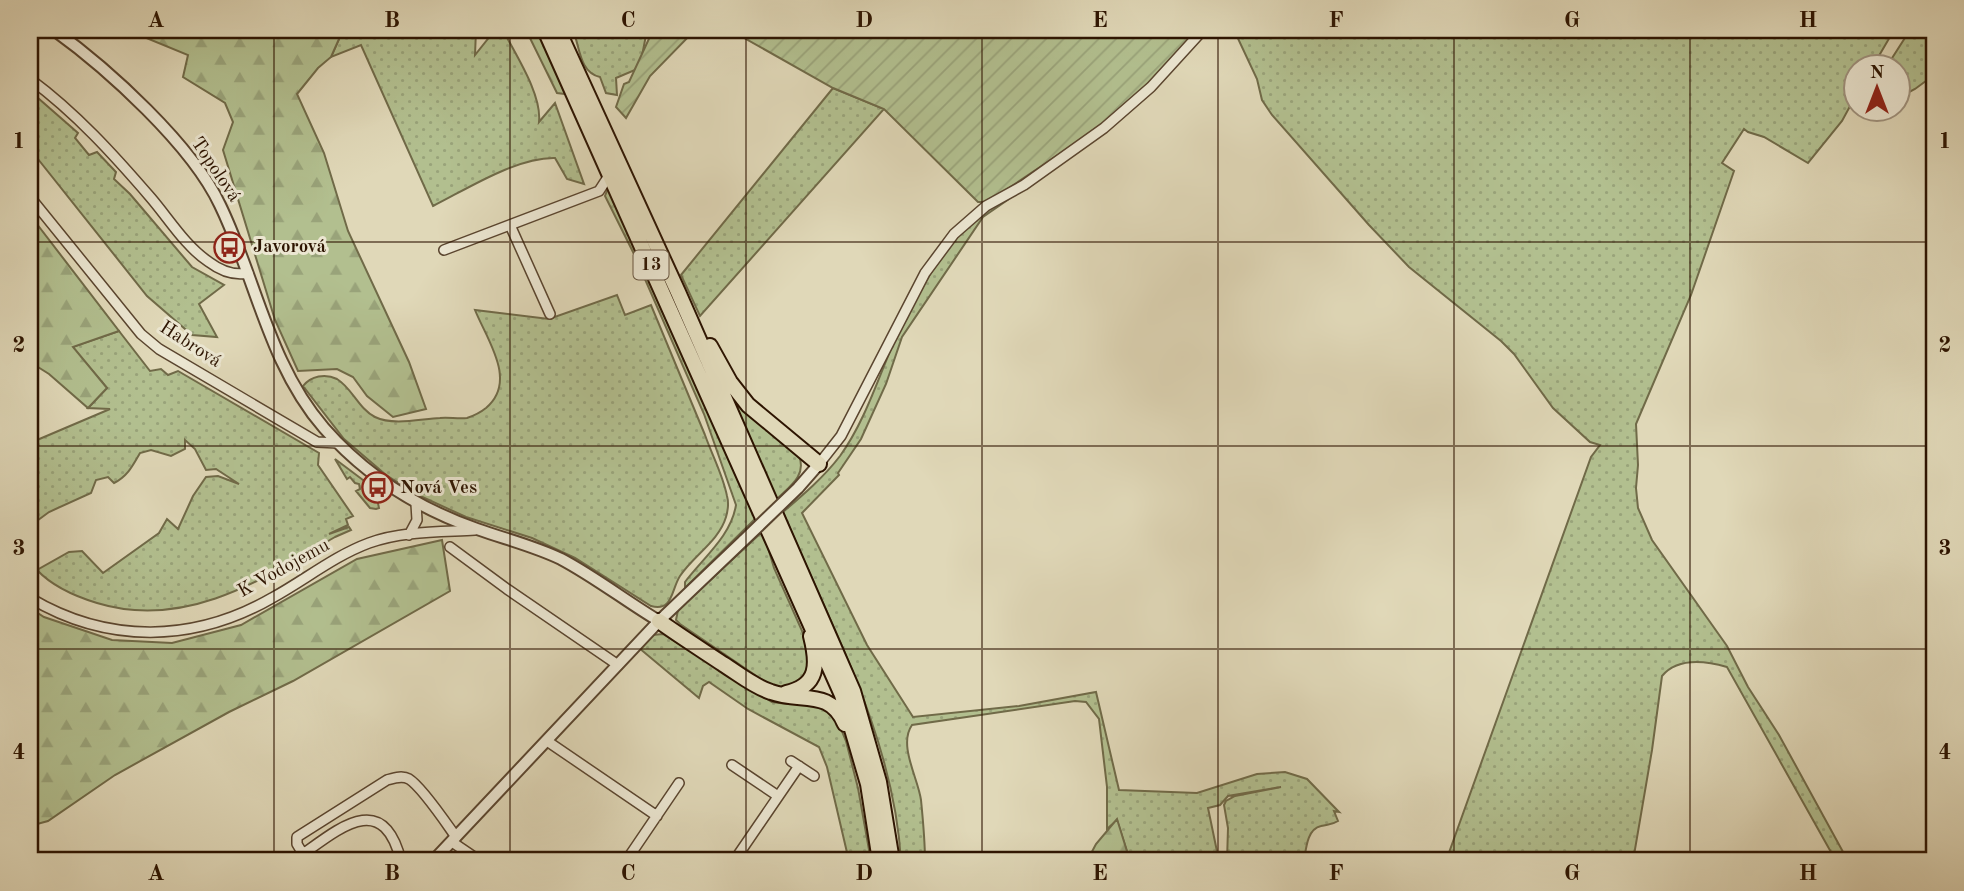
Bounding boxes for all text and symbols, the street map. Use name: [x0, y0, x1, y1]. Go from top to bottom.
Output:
text: A: [147, 9, 165, 32]
text: B: [384, 9, 400, 32]
text: C: [620, 9, 636, 32]
text: D: [855, 9, 873, 32]
text: E: [1092, 9, 1108, 32]
text: F: [1328, 9, 1344, 32]
text: G: [1564, 9, 1580, 32]
text: H: [1799, 9, 1817, 32]
north arrow: [1842, 52, 1912, 122]
text: N: [1870, 64, 1885, 83]
text: 1: [12, 130, 26, 153]
text: 1: [1938, 130, 1952, 153]
street label: Topolová: [187, 134, 244, 206]
bus stop icon: Javorová: [213, 230, 247, 264]
place label: Javorová: [253, 238, 326, 257]
road number: 13: [634, 250, 668, 279]
street label: Habrová: [156, 318, 225, 372]
text: 2: [12, 334, 26, 357]
text: 2: [1938, 334, 1952, 357]
bus stop icon: Nová Ves: [360, 471, 394, 505]
place label: Nová Ves: [400, 479, 477, 498]
street label: K Vodojemu: [235, 536, 333, 602]
text: 3: [12, 537, 26, 560]
text: 3: [1938, 537, 1952, 560]
text: 4: [12, 741, 26, 764]
text: 4: [1938, 741, 1952, 764]
text: A: [147, 862, 165, 885]
text: B: [384, 862, 400, 885]
text: C: [620, 862, 636, 885]
text: D: [855, 862, 873, 885]
text: E: [1092, 862, 1108, 885]
text: F: [1328, 862, 1344, 885]
text: G: [1564, 862, 1580, 885]
text: H: [1799, 862, 1817, 885]

